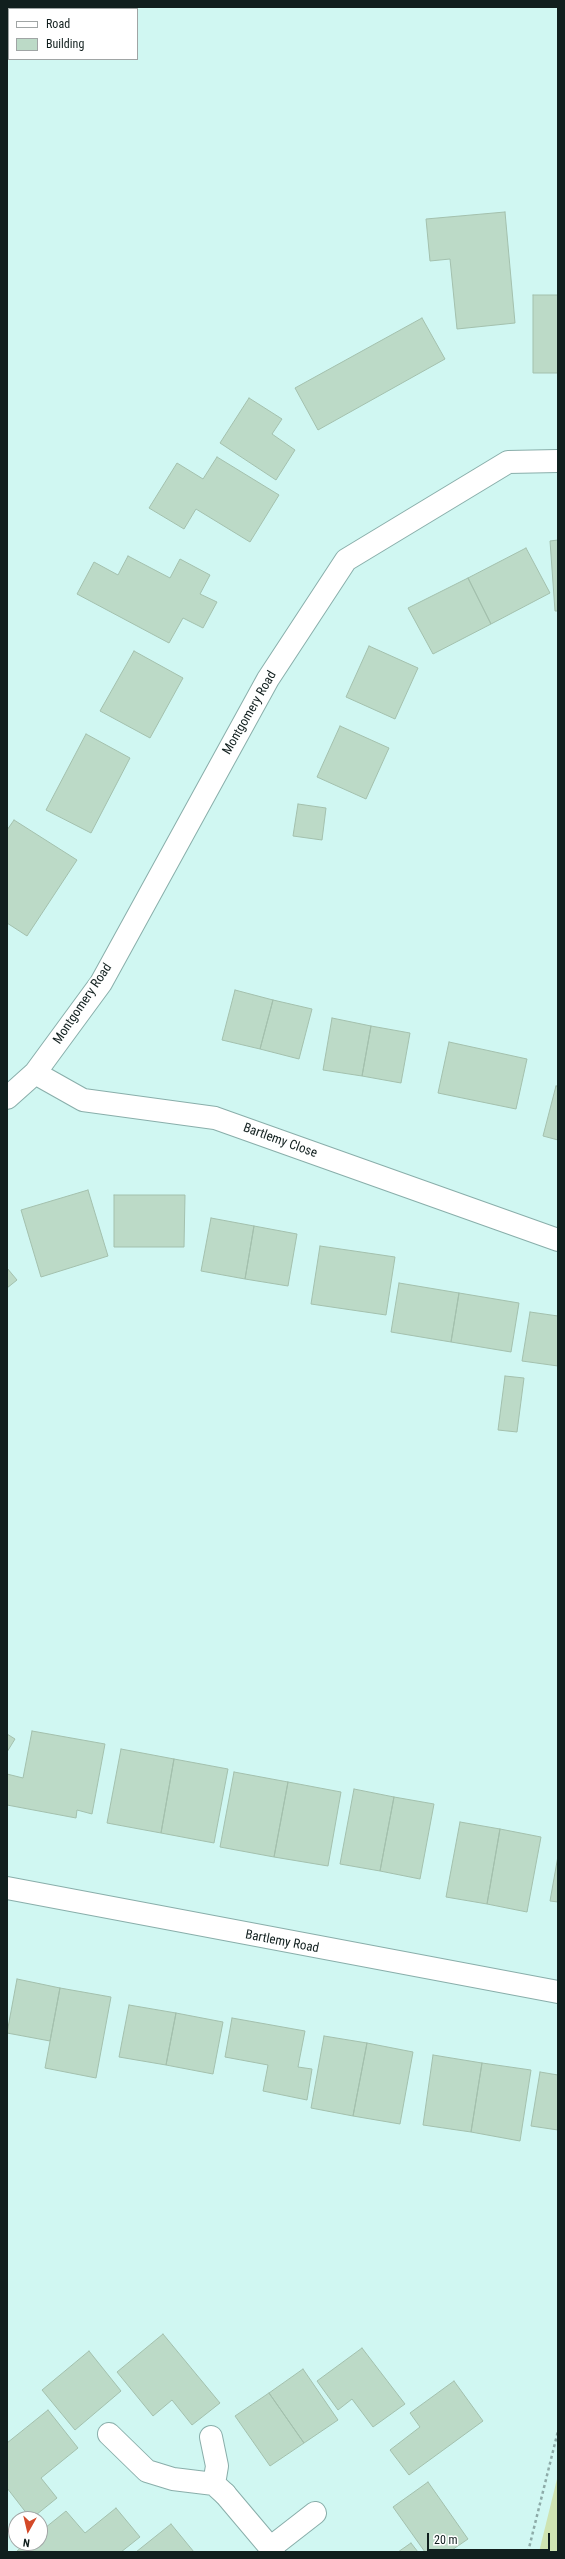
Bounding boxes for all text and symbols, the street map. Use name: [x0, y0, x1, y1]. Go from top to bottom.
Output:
legend: [8, 8, 138, 60]
text: Road: [46, 17, 70, 31]
text: Building: [46, 37, 84, 51]
street label: Montgomery Road: [220, 668, 280, 758]
street label: Montgomery Road: [50, 961, 116, 1047]
street label: Bartlemy Close: [241, 1120, 319, 1162]
street label: Bartlemy Road: [244, 1927, 320, 1957]
north arrow: [8, 2511, 48, 2551]
scale bar: [429, 2525, 552, 2551]
text: 20 m: [434, 2533, 458, 2547]
text: N: [22, 2535, 31, 2549]

